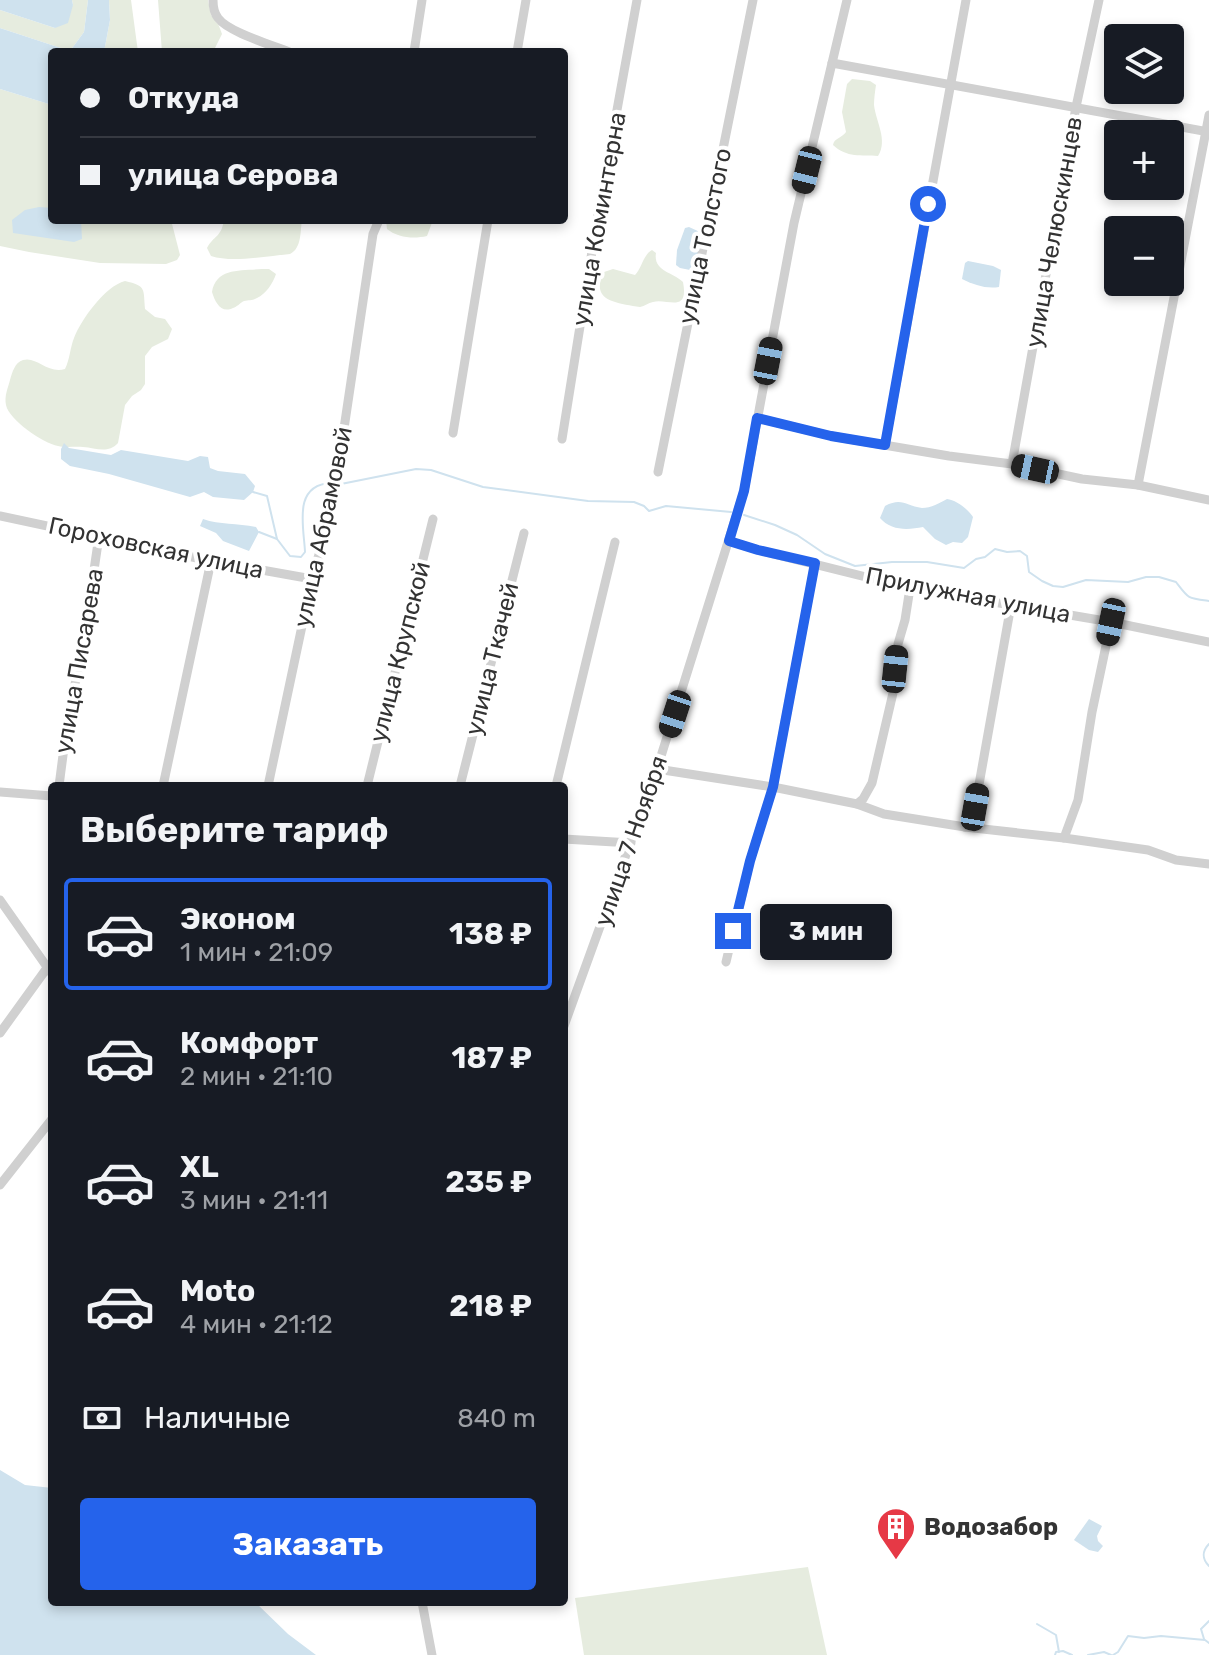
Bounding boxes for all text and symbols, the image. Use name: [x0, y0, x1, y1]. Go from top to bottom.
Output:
map controls: [1104, 24, 1184, 296]
button: layers: [1104, 24, 1184, 104]
text: Откуда: [128, 80, 239, 116]
street label: улица Коминтерна: [566, 110, 632, 328]
street label: улица Челюскинцев: [1020, 114, 1088, 350]
button: +: [1104, 120, 1184, 200]
car: [790, 144, 824, 196]
street label: улица Толстого: [673, 145, 737, 327]
text: улица Серова: [128, 157, 338, 193]
route start: [910, 186, 946, 222]
button: −: [1104, 216, 1184, 296]
car: [752, 335, 784, 387]
street label: улица Абрамовой: [288, 424, 358, 630]
car: [1009, 452, 1061, 486]
street label: Гороховская улица: [46, 512, 266, 584]
street label: улица Крупской: [364, 559, 436, 745]
street label: Прилужная улица: [863, 561, 1073, 629]
street label: улица Писарева: [49, 566, 109, 756]
street label: улица Ткачей: [460, 580, 524, 738]
car: [1094, 596, 1128, 648]
car: [881, 644, 909, 694]
car: [656, 687, 694, 741]
street label: улица 7 Ноября: [589, 752, 673, 930]
car: [959, 781, 991, 833]
text: Выберите тариф: [80, 808, 389, 851]
icon: car: [84, 898, 156, 970]
text: Эконом: [180, 901, 296, 937]
callout: 3 мин: [761, 903, 893, 959]
route end: [715, 913, 751, 949]
text: 138 ₽: [449, 916, 532, 952]
text: 3 мин: [789, 916, 863, 947]
text: 1 мин · 21:09: [180, 937, 333, 968]
icon: car: [84, 1022, 156, 1094]
text: Комфорт: [180, 1025, 318, 1061]
text: 187 ₽: [452, 1040, 532, 1076]
text: 2 мин · 21:10: [180, 1061, 333, 1092]
icon: car: [84, 1146, 156, 1218]
text: XL: [180, 1149, 219, 1185]
text: 235 ₽: [445, 1164, 532, 1200]
text: 3 мин · 21:11: [180, 1185, 328, 1216]
icon: car: [84, 1270, 156, 1342]
text: Moto: [180, 1273, 255, 1309]
text: 218 ₽: [449, 1288, 532, 1324]
text: 4 мин · 21:12: [180, 1309, 333, 1340]
icon: cash: [80, 1396, 124, 1440]
text: Наличные: [144, 1400, 290, 1436]
text: 840 m: [457, 1403, 536, 1434]
button: Заказать: [80, 1498, 536, 1590]
building icon: Водозабор: [875, 1506, 917, 1561]
place label: Водозабор: [924, 1513, 1058, 1541]

